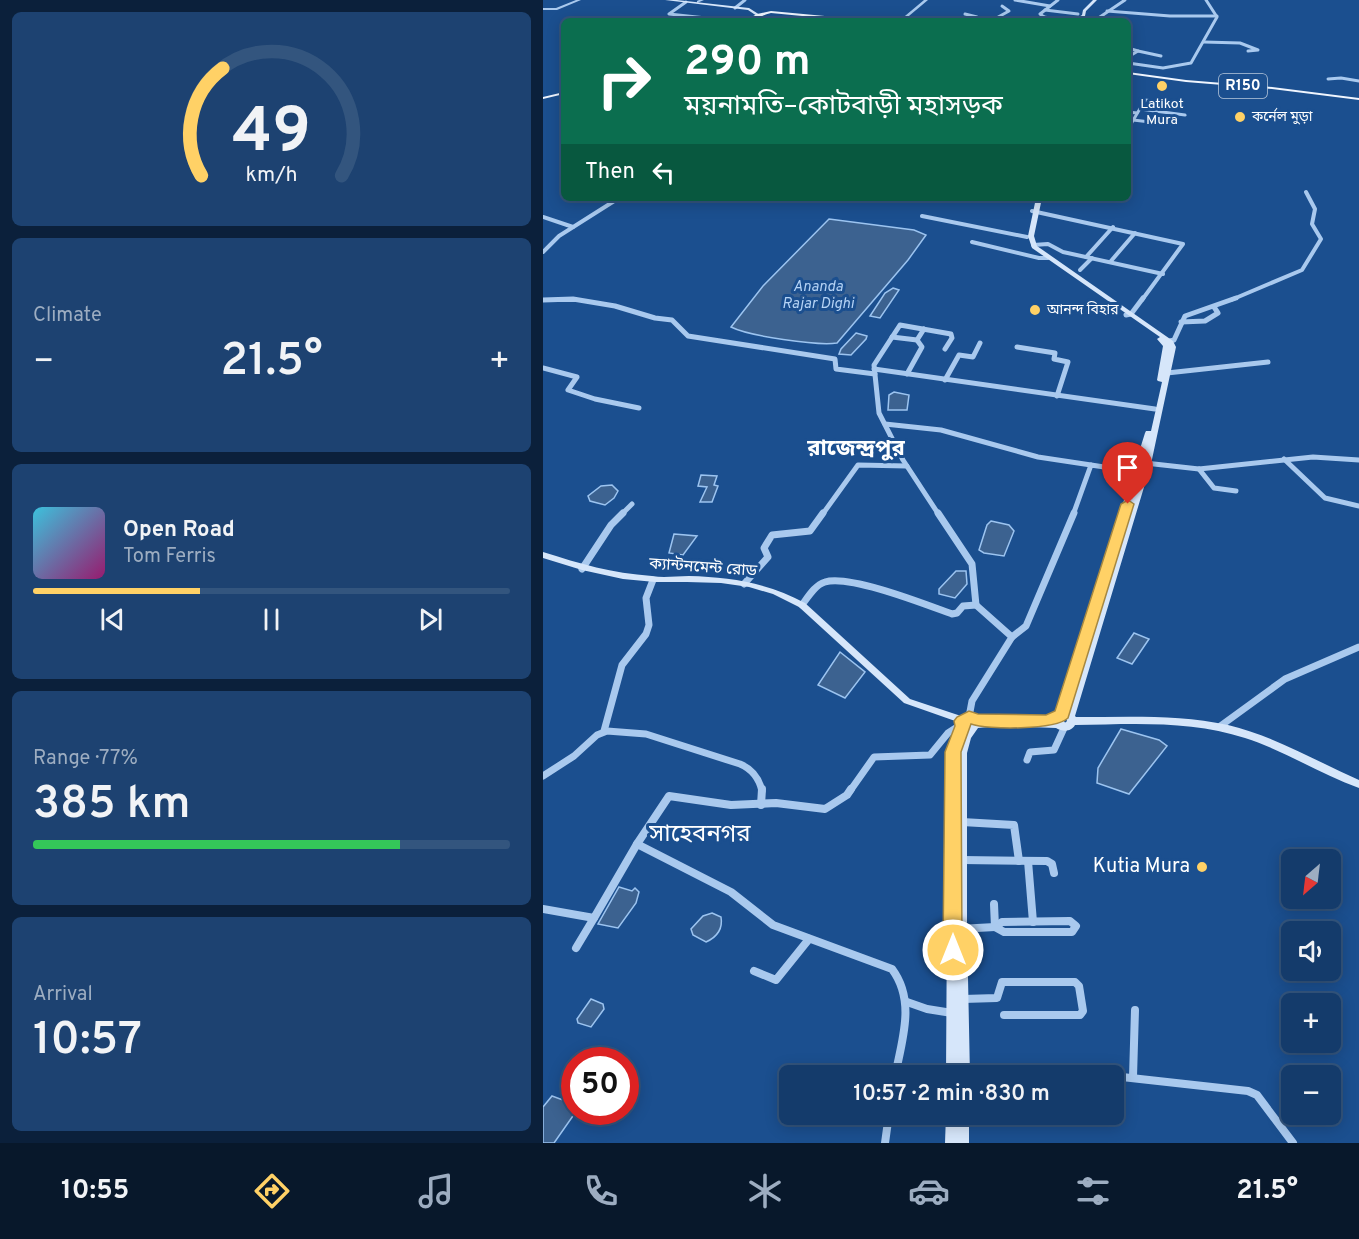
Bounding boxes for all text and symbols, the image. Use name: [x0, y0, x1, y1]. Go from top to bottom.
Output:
text: 290 m: [684, 37, 811, 90]
icon: right: [585, 42, 663, 120]
road number: R150: [1219, 74, 1267, 98]
marker: Latikot Mura: [1155, 79, 1169, 93]
text: ময়নামতি–কোটবাড়ী মহাসড়ক: [684, 90, 1003, 124]
text: 49: [232, 95, 311, 174]
place label: Latikot Mura: [1140, 96, 1184, 129]
place label: কর্নেল মুড়া: [1251, 107, 1313, 126]
marker: কর্নেল মুড়া: [1233, 110, 1247, 124]
icon: left: [647, 156, 680, 189]
text: Then: [585, 159, 635, 186]
text: km/h: [245, 162, 298, 189]
water label: Ananda Rajar Dighi: [782, 278, 855, 314]
place label: আনন্দ বিহার: [1046, 301, 1119, 319]
text: Climate: [33, 303, 102, 329]
marker: আনন্দ বিহার: [1028, 303, 1042, 317]
text: 21.5°: [220, 334, 323, 391]
text: −: [33, 342, 54, 384]
text: +: [489, 342, 510, 384]
district label: রাজেন্দ্রপুর: [806, 436, 905, 463]
pin: [1102, 442, 1153, 504]
icon: arrive: [1111, 451, 1144, 484]
text: Open Road: [123, 517, 235, 544]
text: Tom Ferris: [123, 544, 216, 570]
street label: ক্যান্টনমেন্ট রোড: [647, 553, 758, 582]
icon: previous: [96, 603, 129, 636]
icon: pause: [255, 603, 288, 636]
icon: next: [414, 603, 447, 636]
text: Range · 77%: [33, 746, 138, 772]
text: 385 km: [33, 777, 191, 834]
district label: সাহেবনগর: [648, 820, 751, 850]
north arrow: [1281, 849, 1341, 909]
map controls: [1281, 849, 1341, 1125]
place label: Kutia Mura: [1093, 854, 1190, 880]
marker: Kutia Mura: [1195, 860, 1209, 874]
position arrow: [921, 918, 985, 982]
button: sound: [1281, 921, 1341, 981]
text: Arrival: [33, 982, 93, 1008]
button: +: [1281, 993, 1341, 1053]
text: 10:57: [33, 1013, 142, 1070]
speed limit sign: 50: [561, 1047, 639, 1125]
button: −: [1281, 1065, 1341, 1125]
text: 10:57 · 2 min · 830 m: [853, 1081, 1050, 1108]
icon: directions: [251, 1170, 293, 1212]
icon: music: [415, 1170, 457, 1212]
icon: phone: [580, 1170, 622, 1212]
icon: climate: [744, 1170, 786, 1212]
icon: car: [908, 1170, 950, 1212]
icon: filters: [1072, 1170, 1114, 1212]
text: 10:55: [61, 1174, 129, 1208]
text: 21.5°: [1236, 1174, 1298, 1208]

